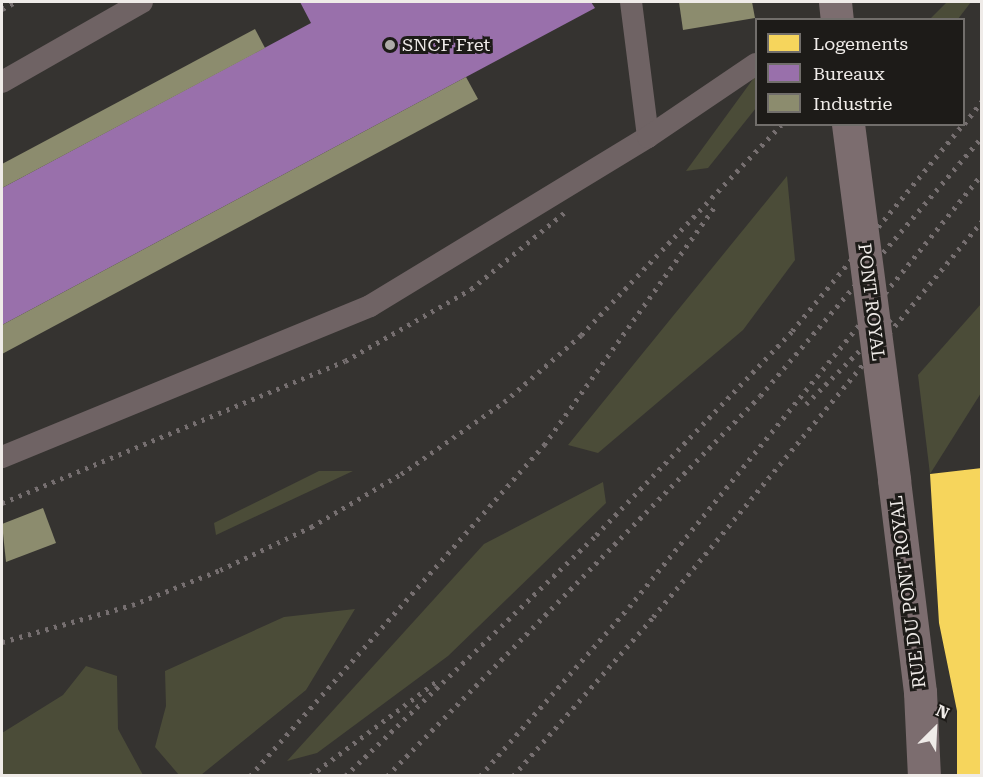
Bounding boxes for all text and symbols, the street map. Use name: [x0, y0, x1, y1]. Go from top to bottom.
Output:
legend: [755, 18, 965, 126]
text: Logements: [813, 33, 908, 54]
place label: SNCF Fret: [402, 34, 490, 56]
marker: SNCF Fret: [383, 38, 397, 52]
text: Bureaux: [813, 63, 885, 84]
text: Industrie: [813, 93, 892, 114]
street label: PONT ROYAL: [853, 242, 889, 362]
street label: RUE DU PONT ROYAL: [885, 494, 931, 690]
north arrow: [905, 699, 965, 759]
text: N: [933, 701, 952, 723]

